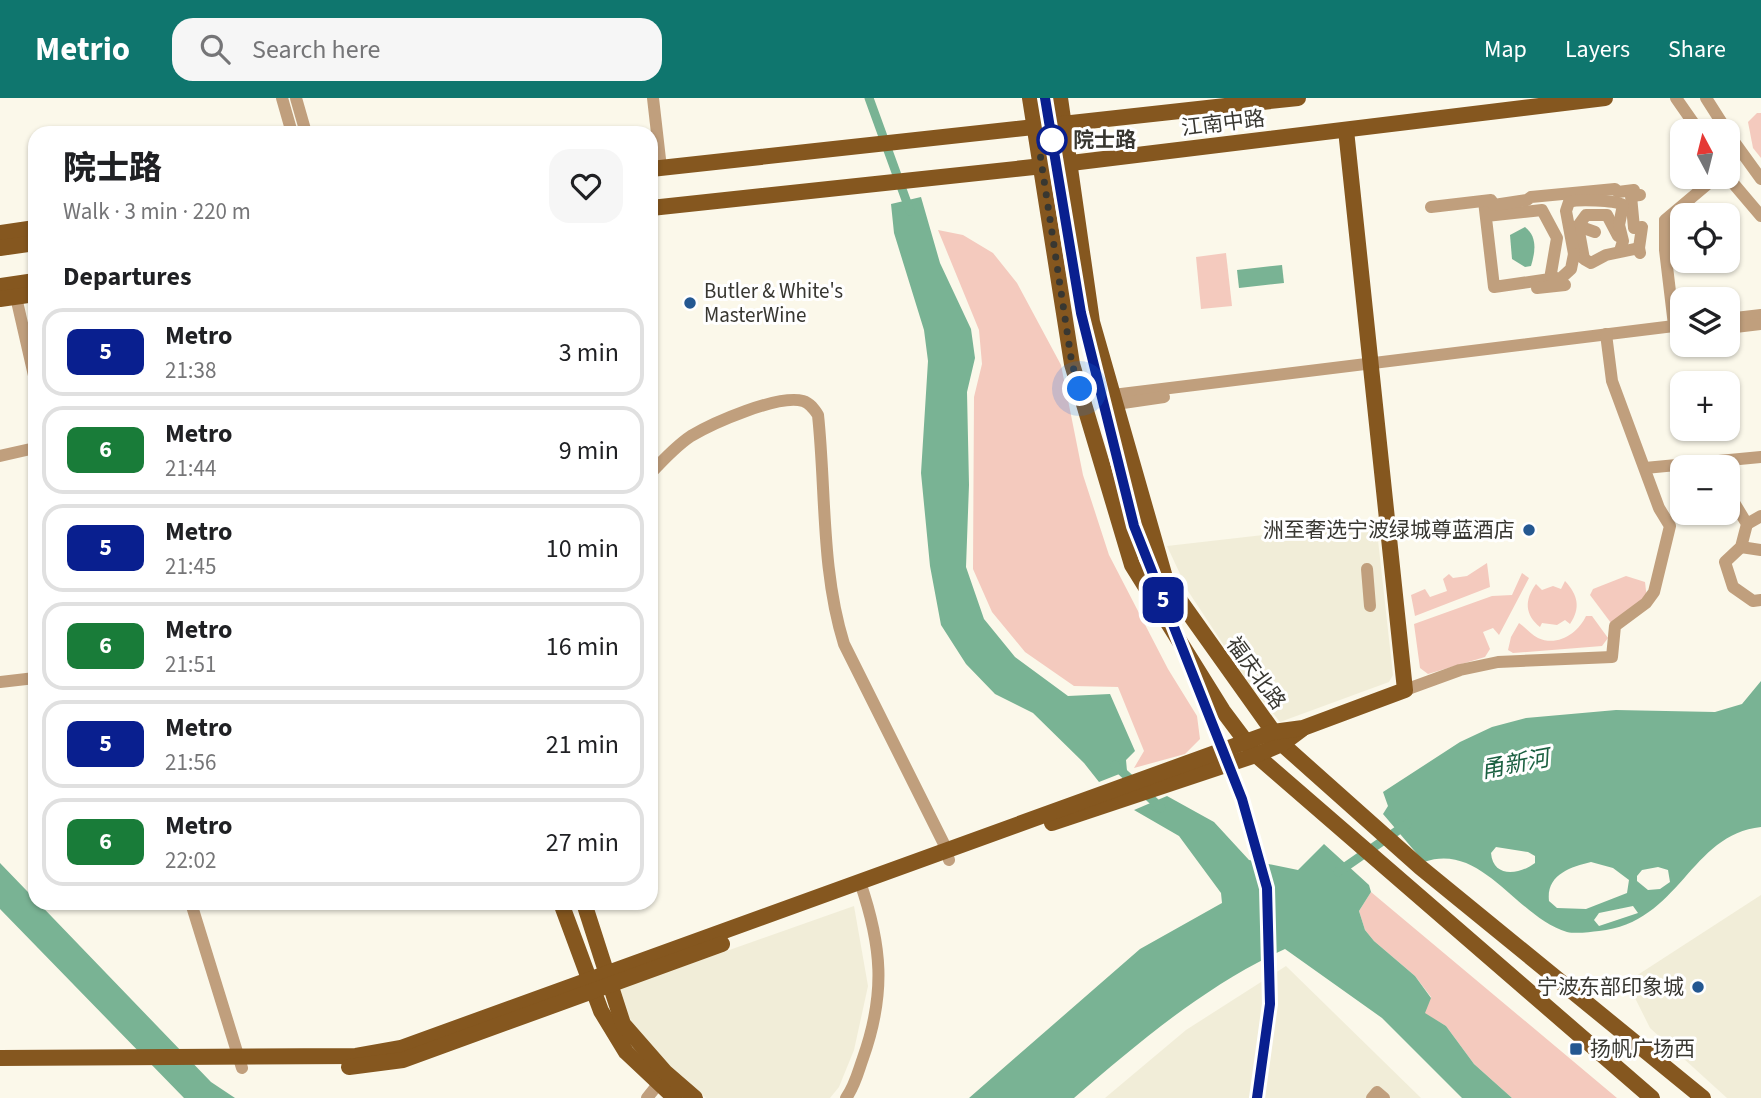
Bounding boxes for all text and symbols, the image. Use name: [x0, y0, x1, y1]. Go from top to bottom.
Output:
search box: [172, 18, 662, 81]
text: Metrio: [35, 26, 130, 73]
icon: search: [196, 30, 234, 68]
text: Search here: [252, 31, 380, 68]
text: Map: [1484, 32, 1527, 67]
text: Layers: [1565, 32, 1630, 67]
text: Share: [1668, 32, 1726, 67]
street label: 江南中路: [1179, 103, 1267, 143]
north arrow: [1670, 119, 1740, 189]
map controls: [1670, 119, 1740, 525]
marker: 院士路: [1037, 125, 1067, 155]
place label: 院士路: [1073, 125, 1136, 155]
text: 院士路: [63, 145, 162, 192]
button: heart: [549, 149, 623, 223]
text: Walk · 3 min · 220 m: [63, 195, 251, 228]
button: locate: [1670, 203, 1740, 273]
text: Departures: [63, 258, 191, 295]
place label: Butler & White's MasterWine: [704, 276, 843, 330]
button: layers: [1670, 287, 1740, 357]
marker: Butler & White's MasterWine: [682, 295, 698, 311]
text: Metro: [165, 317, 233, 354]
text: 5: [99, 334, 112, 369]
text: 3 min: [559, 334, 619, 371]
text: 21:38: [165, 354, 216, 387]
your location: [1062, 371, 1097, 406]
button: +: [1670, 371, 1740, 441]
text: Metro: [165, 415, 233, 452]
text: 6: [99, 432, 112, 467]
text: 9 min: [559, 432, 619, 469]
text: 21:44: [165, 452, 216, 485]
button: −: [1670, 455, 1740, 525]
text: Metro: [165, 513, 233, 550]
place label: 洲至奢选宁波绿城尊蓝酒店: [1263, 515, 1515, 545]
marker: 洲至奢选宁波绿城尊蓝酒店: [1521, 522, 1537, 538]
text: 5: [99, 530, 112, 565]
text: 10 min: [546, 530, 619, 567]
text: 21:45: [165, 550, 216, 583]
line badge: 5: [1140, 577, 1186, 623]
text: 5: [1157, 582, 1169, 617]
text: Metro: [165, 611, 233, 648]
text: 6: [99, 628, 112, 663]
text: 16 min: [546, 628, 619, 665]
street label: 福庆北路: [1219, 630, 1293, 716]
text: 21:51: [165, 648, 216, 681]
text: Metro: [165, 709, 233, 746]
text: 5: [99, 726, 112, 761]
text: 21 min: [546, 726, 619, 763]
water label: 甬新河: [1478, 740, 1556, 787]
text: 21:56: [165, 746, 216, 779]
text: Metro: [165, 807, 233, 844]
text: 6: [99, 824, 112, 859]
text: 27 min: [546, 824, 619, 861]
text: 22:02: [165, 844, 216, 877]
place label: 宁波东部印象城: [1537, 972, 1684, 1002]
marker: 宁波东部印象城: [1690, 979, 1706, 995]
place label: 扬帆广场西: [1590, 1034, 1695, 1064]
marker: 扬帆广场西: [1568, 1041, 1584, 1057]

